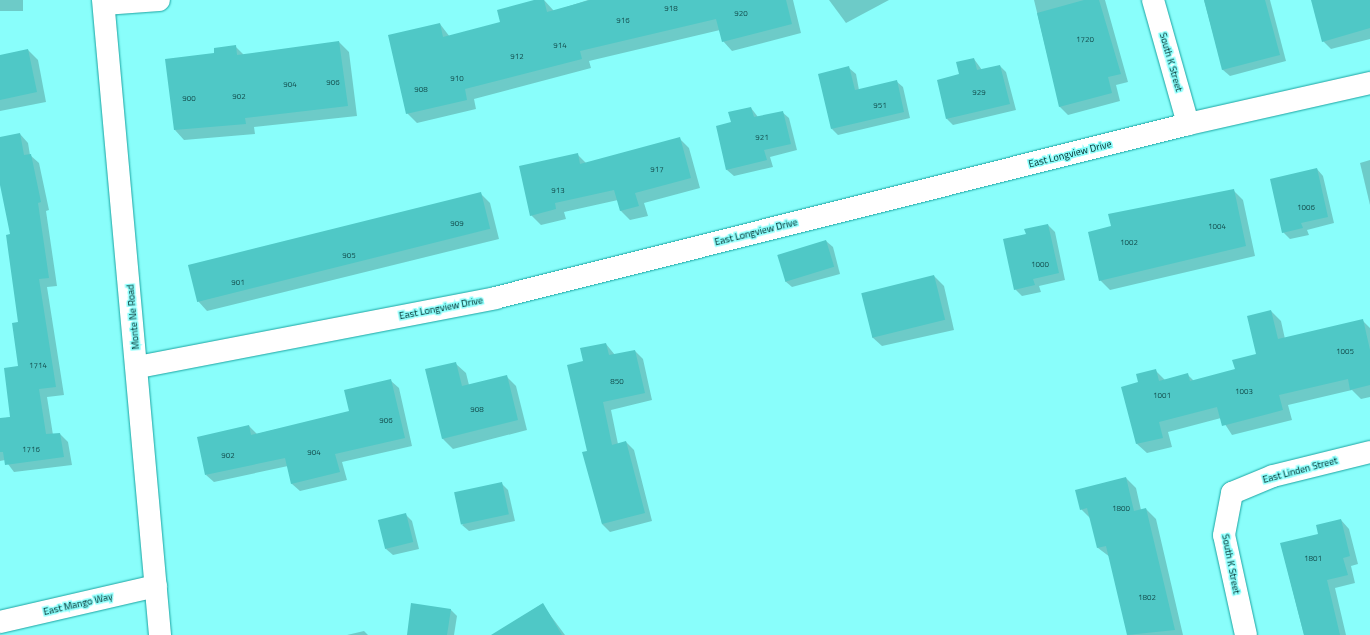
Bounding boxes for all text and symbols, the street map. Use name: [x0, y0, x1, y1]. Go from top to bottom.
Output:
house number: 918: [664, 4, 678, 14]
house number: 920: [734, 9, 748, 19]
house number: 916: [616, 16, 630, 26]
street label: South K Street: [1157, 31, 1185, 93]
house number: 1720: [1076, 35, 1094, 45]
house number: 914: [553, 41, 567, 51]
house number: 912: [510, 52, 524, 62]
house number: 910: [450, 74, 464, 84]
house number: 906: [326, 78, 340, 88]
house number: 904: [283, 80, 297, 90]
house number: 908: [414, 85, 428, 95]
house number: 929: [972, 88, 986, 98]
house number: 902: [232, 92, 246, 102]
house number: 900: [182, 94, 196, 104]
house number: 951: [873, 101, 887, 111]
house number: 921: [755, 133, 769, 143]
street label: East Longview Drive: [1027, 138, 1113, 170]
house number: 917: [650, 165, 664, 175]
house number: 913: [551, 186, 565, 196]
house number: 1006: [1297, 203, 1315, 213]
street label: East Longview Drive: [713, 216, 799, 248]
house number: 909: [450, 219, 464, 229]
house number: 1004: [1208, 222, 1226, 232]
house number: 1002: [1120, 238, 1138, 248]
house number: 905: [342, 251, 356, 261]
house number: 1000: [1031, 260, 1049, 270]
house number: 901: [231, 278, 245, 288]
street label: Monte Ne Road: [124, 284, 142, 350]
street label: East Longview Drive: [398, 294, 484, 322]
house number: 1005: [1336, 347, 1354, 357]
house number: 1714: [29, 361, 47, 371]
house number: 850: [610, 377, 624, 387]
house number: 1003: [1235, 387, 1253, 397]
house number: 1001: [1153, 391, 1171, 401]
house number: 908: [470, 405, 484, 415]
house number: 906: [379, 416, 393, 426]
house number: 1716: [22, 445, 40, 455]
house number: 904: [307, 448, 321, 458]
house number: 902: [221, 451, 235, 461]
street label: East Linden Street: [1261, 454, 1339, 486]
house number: 1800: [1112, 504, 1130, 514]
street label: South K Street: [1219, 533, 1243, 595]
house number: 1801: [1304, 554, 1322, 564]
street label: East Mango Way: [42, 590, 114, 618]
house number: 1802: [1138, 593, 1156, 603]

